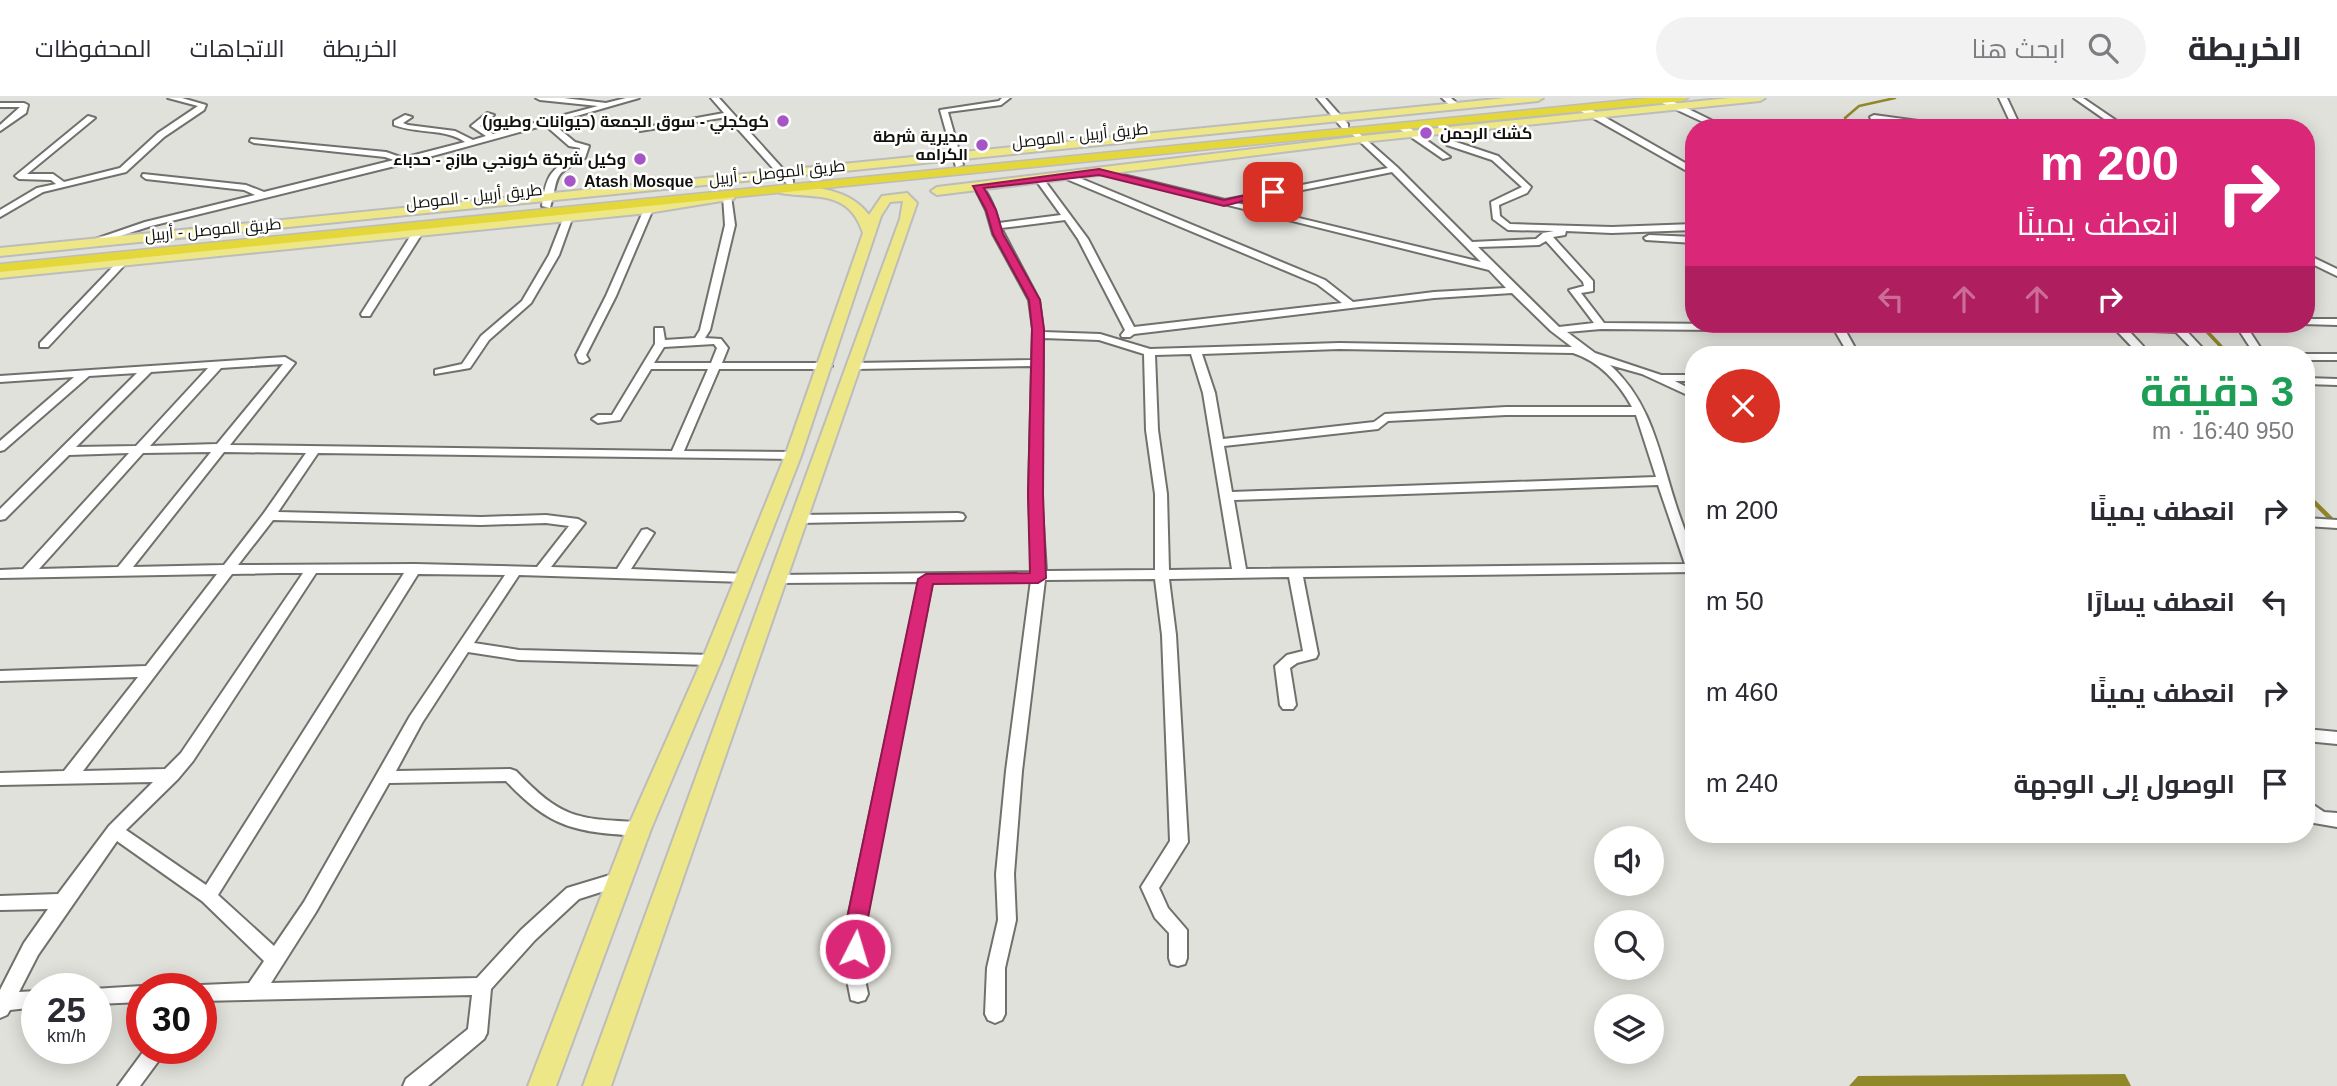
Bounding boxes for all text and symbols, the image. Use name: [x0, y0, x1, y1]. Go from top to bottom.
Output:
search box: [1656, 17, 2146, 80]
icon: search: [2084, 29, 2122, 67]
text: الخريطة: [2188, 30, 2302, 67]
text: ابحث هنا: [1972, 34, 2066, 64]
text: المحفوظات: [35, 35, 152, 62]
text: الاتجاهات: [190, 35, 285, 62]
text: الخريطة: [323, 35, 398, 62]
place label: كوكجلي - سوق الجمعة (حيوانات وطيور): [482, 113, 769, 134]
marker: كوكجلي - سوق الجمعة (حيوانات وطيور): [775, 113, 791, 129]
street label: طريق أربيل - الموصل: [1011, 119, 1149, 153]
marker: كشك الرحمن: [1418, 125, 1434, 141]
place label: كشك الرحمن: [1440, 125, 1532, 143]
place label: مديرية شرطة الكرامه: [873, 128, 968, 164]
text: 200 m: [2040, 136, 2179, 190]
marker: مديرية شرطة الكرامه: [974, 137, 990, 153]
icon: right: [2203, 147, 2294, 238]
place label: وكيل شركة كرونجي طازج - حدباء: [393, 151, 626, 172]
marker: وكيل شركة كرونجي طازج - حدباء: [632, 151, 648, 167]
street label: طريق الموصل - أربيل: [708, 156, 846, 190]
pin: [1243, 162, 1303, 222]
marker: Atash Mosque: [562, 173, 578, 189]
place label: Atash Mosque: [584, 173, 693, 190]
icon: arrive: [1254, 173, 1292, 211]
street label: طريق أربيل - الموصل: [405, 180, 543, 214]
text: انعطف يمينًا: [2016, 206, 2179, 242]
street label: طريق الموصل - أربيل: [144, 214, 282, 246]
icon: left: [1872, 280, 1910, 318]
icon: ahead: [1945, 280, 1983, 318]
icon: ahead: [2018, 280, 2056, 318]
icon: right: [2091, 280, 2129, 318]
text: 3 دقيقة: [2140, 368, 2294, 415]
button: close: [1706, 369, 1780, 443]
text: 950 m · 16:40: [2152, 418, 2294, 444]
icon: right: [2256, 492, 2294, 530]
text: 200 m: [1706, 495, 1778, 525]
text: انعطف يمينًا: [2089, 496, 2235, 526]
icon: left: [2256, 583, 2294, 621]
text: 50 m: [1706, 586, 1764, 616]
text: انعطف يسارًا: [2086, 587, 2235, 617]
icon: right: [2256, 674, 2294, 712]
text: 460 m: [1706, 677, 1778, 707]
text: انعطف يمينًا: [2089, 678, 2235, 708]
icon: arrive: [2256, 765, 2294, 803]
text: 240 m: [1706, 768, 1778, 798]
text: الوصول إلى الوجهة: [2013, 769, 2235, 799]
map controls: [1594, 826, 1664, 1064]
button: sound: [1594, 826, 1664, 896]
button: search: [1594, 910, 1664, 980]
position arrow: [818, 912, 892, 986]
speed limit sign: 30: [126, 973, 217, 1064]
text: 25: [47, 990, 86, 1029]
button: layers: [1594, 994, 1664, 1064]
text: km/h: [47, 1026, 86, 1046]

